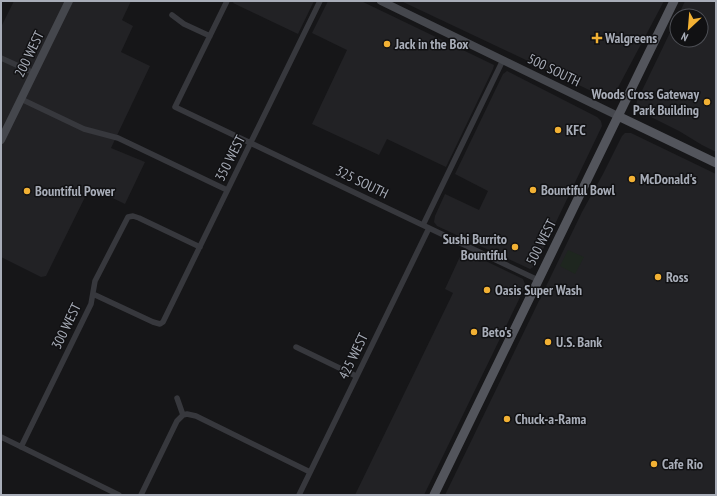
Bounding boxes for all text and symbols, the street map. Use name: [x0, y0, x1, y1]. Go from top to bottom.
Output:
north arrow: [669, 8, 709, 48]
street label: 200 WEST: [10, 27, 48, 80]
place label: Walgreens: [604, 29, 657, 47]
text: N: [679, 29, 690, 45]
marker: Walgreens: [592, 33, 602, 43]
place label: Jack in the Box: [394, 35, 469, 53]
marker: Jack in the Box: [382, 39, 392, 49]
street label: 500 SOUTH: [525, 50, 583, 90]
place label: Woods Cross Gateway Park Building: [591, 85, 699, 119]
marker: Woods Cross Gateway Park Building: [702, 97, 712, 107]
place label: KFC: [566, 121, 586, 139]
marker: KFC: [553, 125, 563, 135]
street label: 350 WEST: [211, 131, 250, 184]
street label: 325 SOUTH: [333, 162, 391, 202]
place label: McDonald's: [640, 170, 697, 188]
marker: McDonald's: [627, 174, 637, 184]
place label: Bountiful Bowl: [541, 181, 615, 199]
place label: Bountiful Power: [35, 182, 116, 200]
marker: Bountiful Bowl: [528, 185, 538, 195]
marker: Bountiful Power: [22, 186, 32, 196]
street label: 500 WEST: [522, 215, 561, 268]
place label: Sushi Burrito Bountiful: [443, 230, 508, 264]
marker: Sushi Burrito Bountiful: [510, 242, 520, 252]
place label: Ross: [666, 268, 689, 286]
marker: Ross: [653, 272, 663, 282]
place label: Oasis Super Wash: [495, 281, 582, 299]
marker: Oasis Super Wash: [482, 285, 492, 295]
street label: 300 WEST: [47, 299, 85, 352]
place label: Beto's: [482, 323, 511, 341]
marker: Beto's: [469, 327, 479, 337]
street label: 425 WEST: [334, 329, 372, 382]
place label: U.S. Bank: [556, 333, 602, 351]
marker: U.S. Bank: [543, 337, 553, 347]
place label: Chuck-a-Rama: [515, 410, 586, 428]
marker: Chuck-a-Rama: [502, 414, 512, 424]
place label: Cafe Rio: [662, 455, 703, 473]
marker: Cafe Rio: [649, 459, 659, 469]

